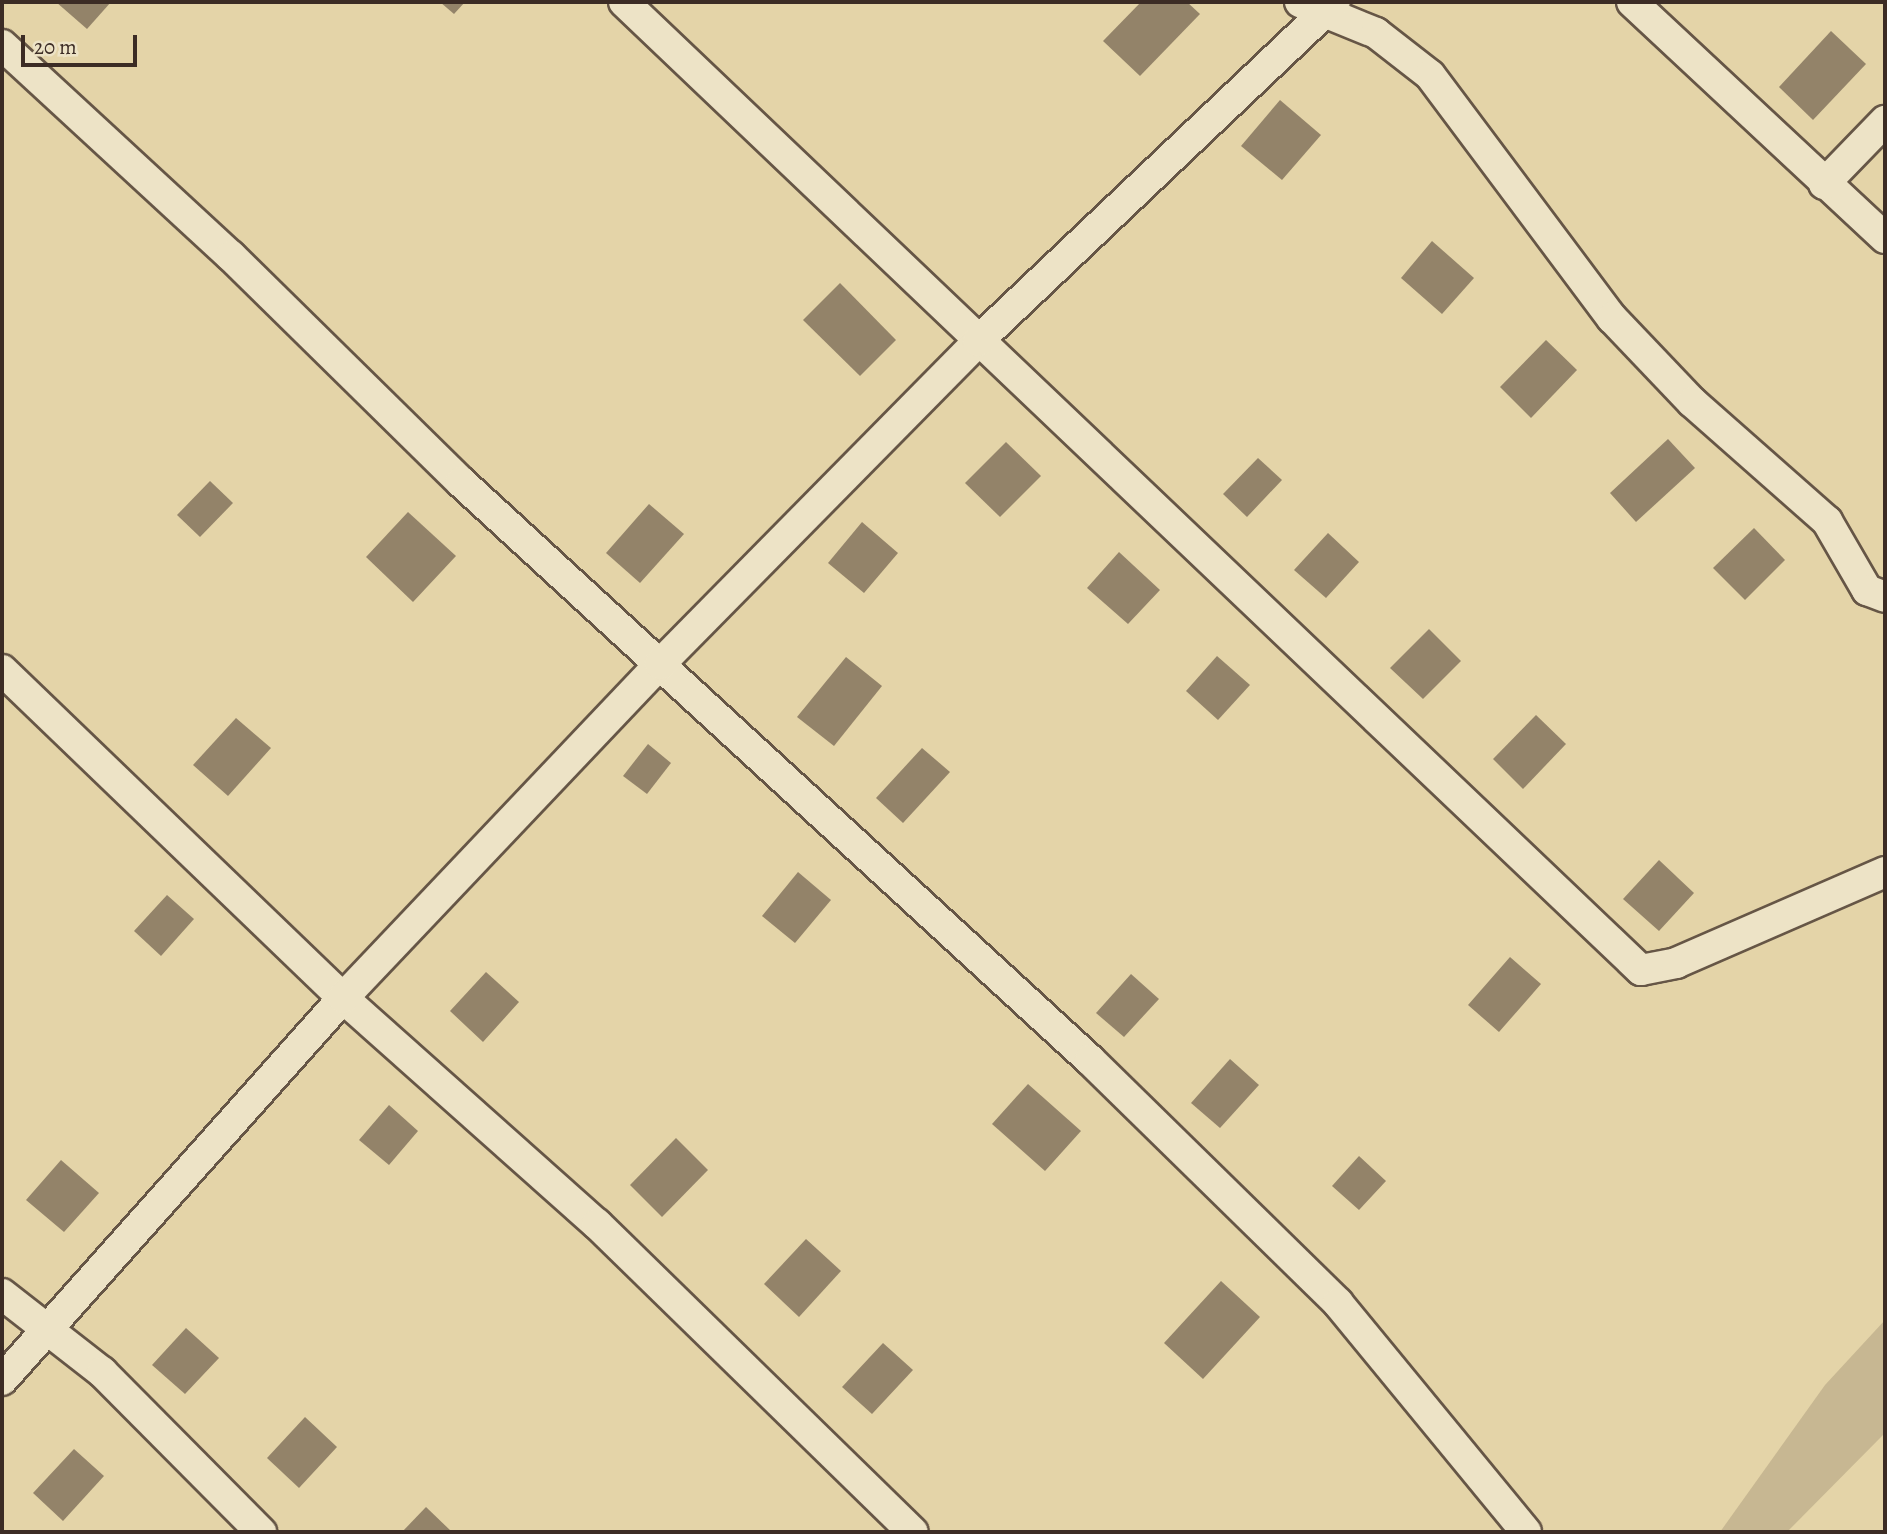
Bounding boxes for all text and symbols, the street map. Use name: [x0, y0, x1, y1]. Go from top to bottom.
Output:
scale bar: [24, 21, 140, 65]
text: 20 m: [34, 33, 77, 61]

